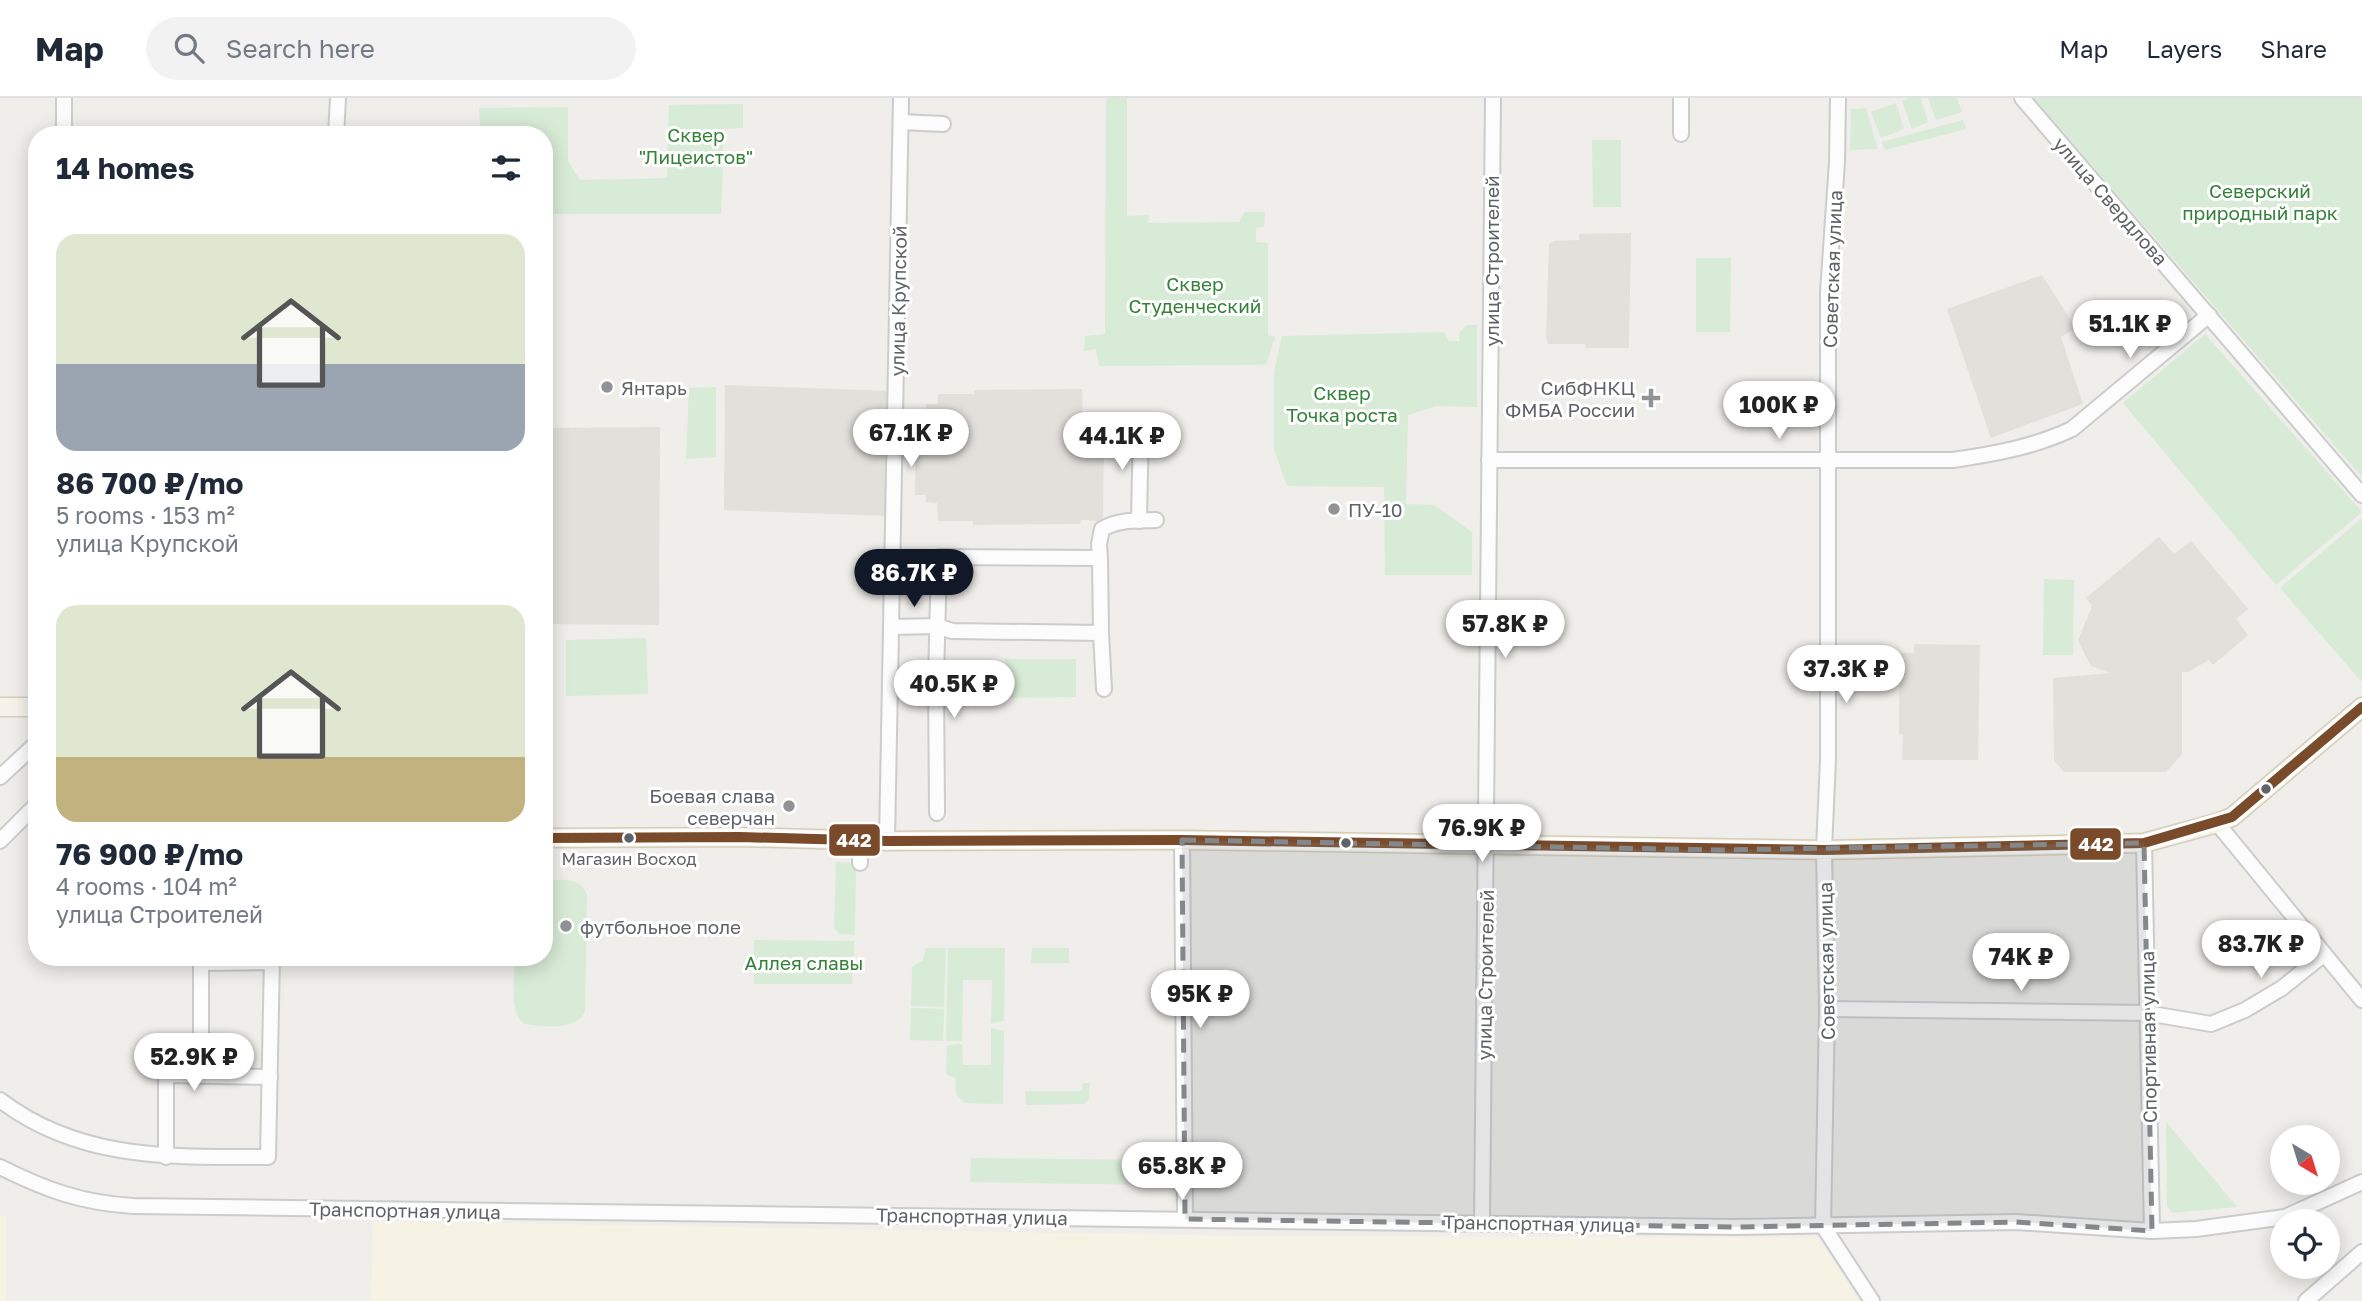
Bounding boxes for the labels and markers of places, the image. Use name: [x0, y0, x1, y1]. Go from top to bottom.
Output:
pin: 51.1K ₽: [2065, 300, 2195, 360]
place label: Янтарь: [621, 376, 687, 399]
place label: СибФНКЦ ФМБА России: [1505, 376, 1635, 421]
marker: Янтарь: [599, 379, 615, 395]
pin: 100K ₽: [1722, 382, 1836, 441]
marker: СибФНКЦ ФМБА России: [1641, 388, 1661, 408]
pin: 67.1K ₽: [846, 410, 976, 469]
pin: 44.1K ₽: [1057, 412, 1187, 472]
place label: ПУ-10: [1348, 498, 1403, 521]
marker: ПУ-10: [1326, 501, 1342, 517]
pin: 86.7K ₽: [849, 550, 979, 609]
pin: 57.8K ₽: [1440, 601, 1570, 660]
pin: 37.3K ₽: [1781, 646, 1911, 705]
pin: 40.5K ₽: [889, 660, 1019, 720]
unlabelled marker: [2259, 782, 2273, 796]
place label: Боевая слава северчан: [649, 784, 775, 829]
marker: Боевая слава северчан: [781, 798, 797, 814]
pin: 76.9K ₽: [1417, 804, 1547, 864]
marker: Магазин Восход: [622, 831, 636, 845]
unlabelled marker: [1339, 836, 1353, 850]
place label: Магазин Восход: [561, 848, 697, 869]
place label: футбольное поле: [580, 915, 741, 938]
marker: футбольное поле: [558, 918, 574, 934]
pin: 83.7K ₽: [2196, 920, 2326, 980]
pin: 74K ₽: [1972, 934, 2070, 993]
pin: 95K ₽: [1151, 970, 1249, 1030]
pin: 52.9K ₽: [129, 1034, 259, 1093]
pin: 65.8K ₽: [1117, 1142, 1247, 1202]

